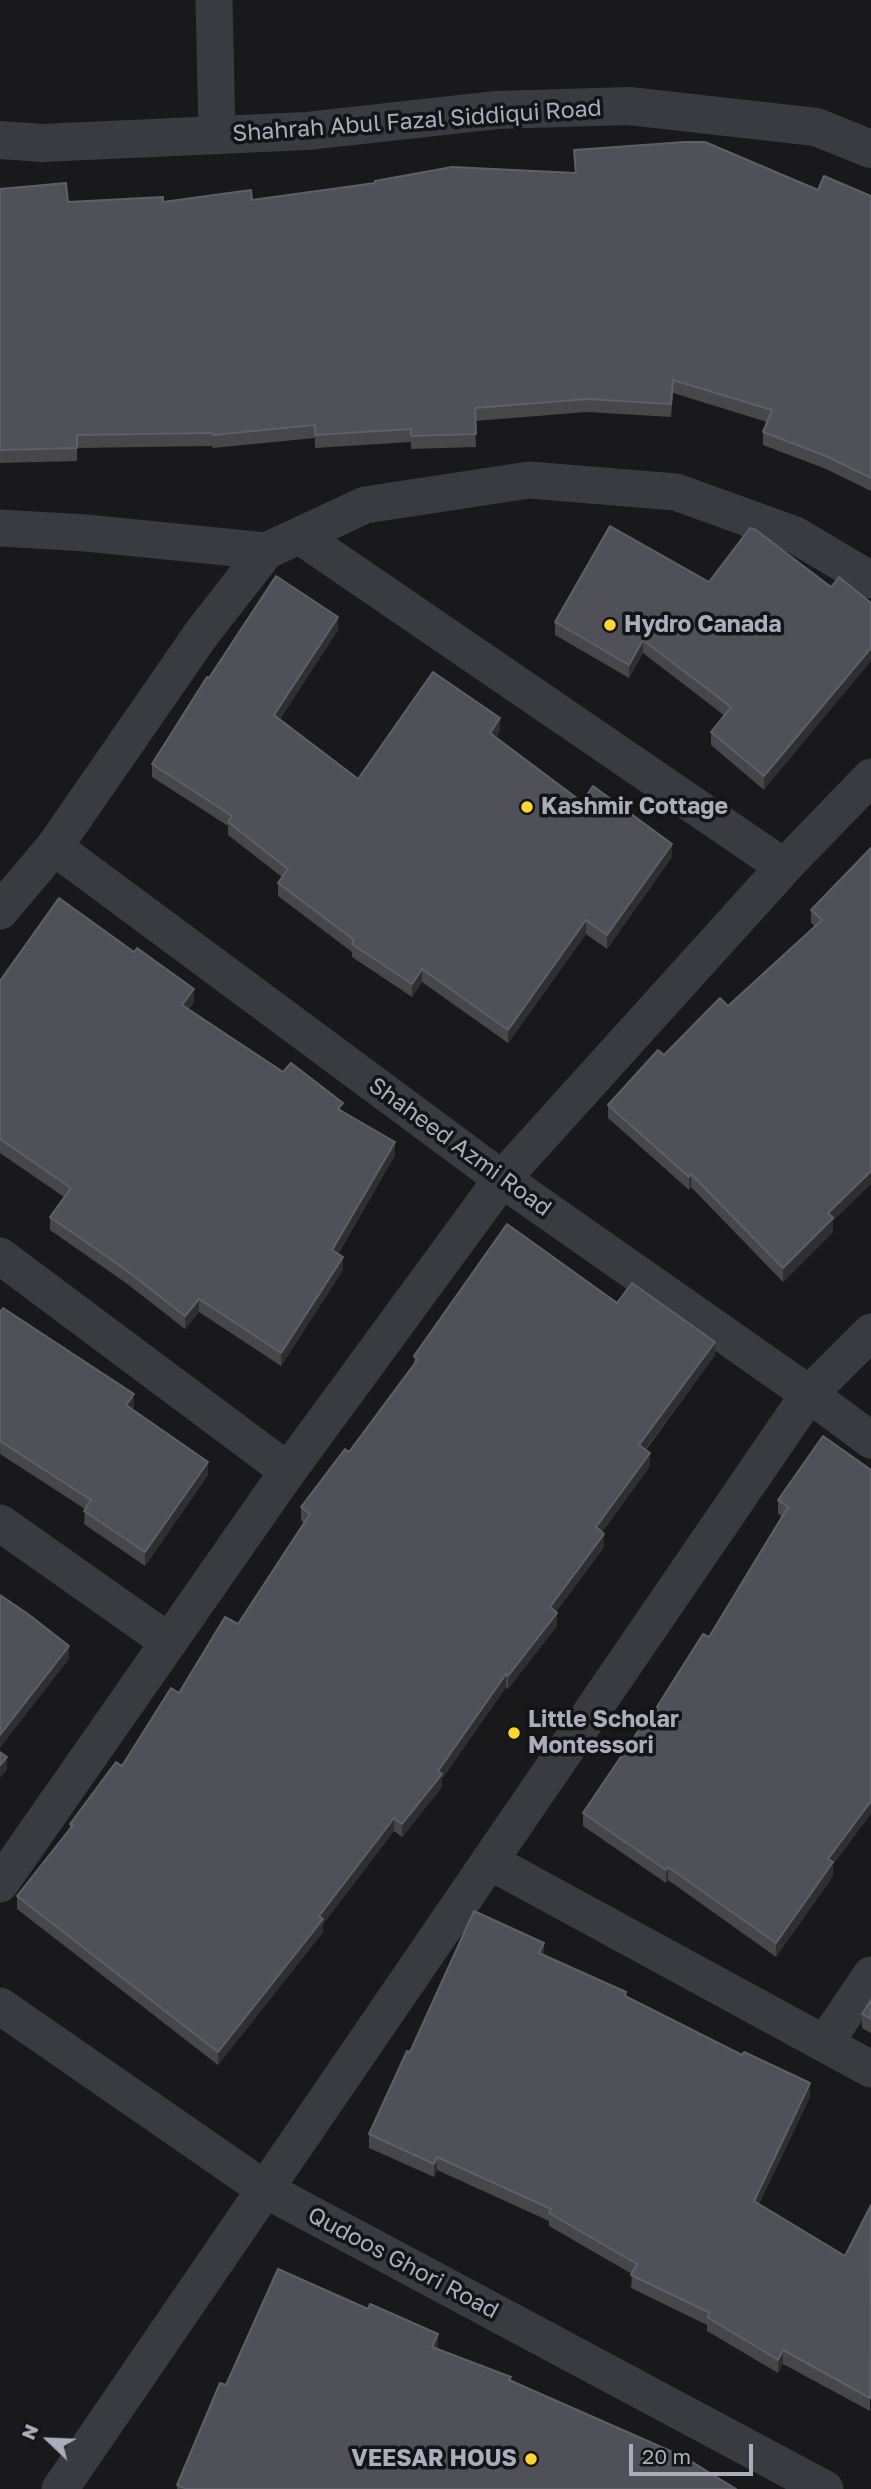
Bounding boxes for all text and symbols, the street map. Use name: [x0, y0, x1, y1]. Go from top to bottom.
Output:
street label: Shahrah Abul Fazal Siddiqui Road: [232, 94, 602, 148]
place label: Hydro Canada: [624, 611, 782, 639]
marker: Hydro Canada: [602, 617, 618, 633]
place label: Kashmir Cottage: [541, 793, 728, 821]
marker: Kashmir Cottage: [519, 799, 535, 815]
street label: Shaheed Azmi Road: [363, 1072, 557, 1222]
place label: Little Scholar Montessori: [528, 1706, 679, 1760]
marker: Little Scholar Montessori: [506, 1725, 522, 1741]
street label: Qudoos Ghori Road: [303, 2201, 503, 2325]
north arrow: [14, 2405, 84, 2475]
text: N: [16, 2420, 43, 2443]
scale bar: [633, 2430, 757, 2474]
text: 20 m: [642, 2443, 691, 2469]
place label: VEESAR HOUS: [351, 2445, 517, 2473]
marker: VEESAR HOUS: [523, 2451, 539, 2467]

